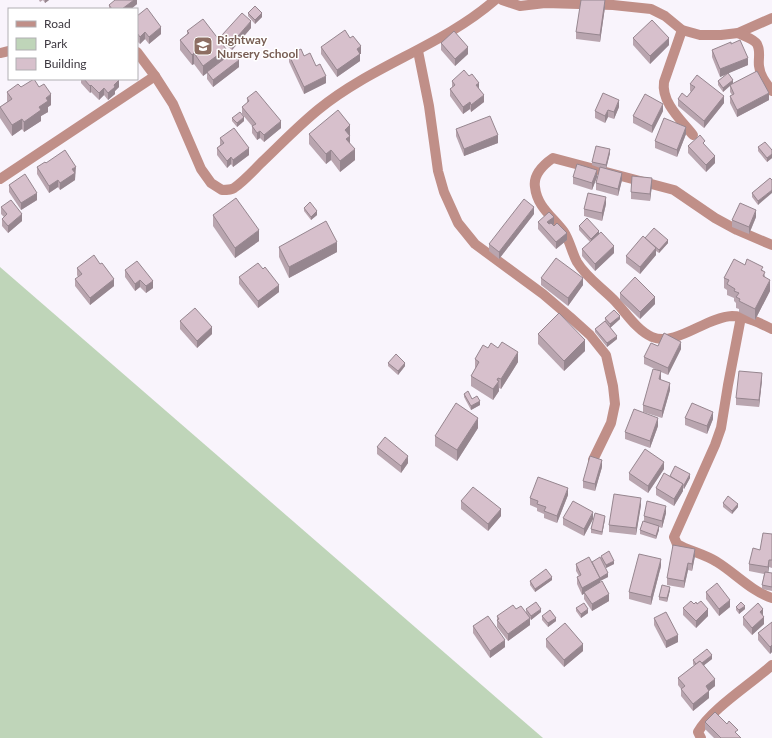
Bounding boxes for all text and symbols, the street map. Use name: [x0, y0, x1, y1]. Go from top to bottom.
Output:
legend: [8, 8, 138, 80]
text: Road: [44, 16, 71, 31]
place label: Rightway Nursery School: [217, 32, 298, 61]
school or university icon: Rightway Nursery School: [192, 35, 214, 57]
text: Park: [44, 36, 68, 51]
text: Building: [44, 56, 87, 71]

